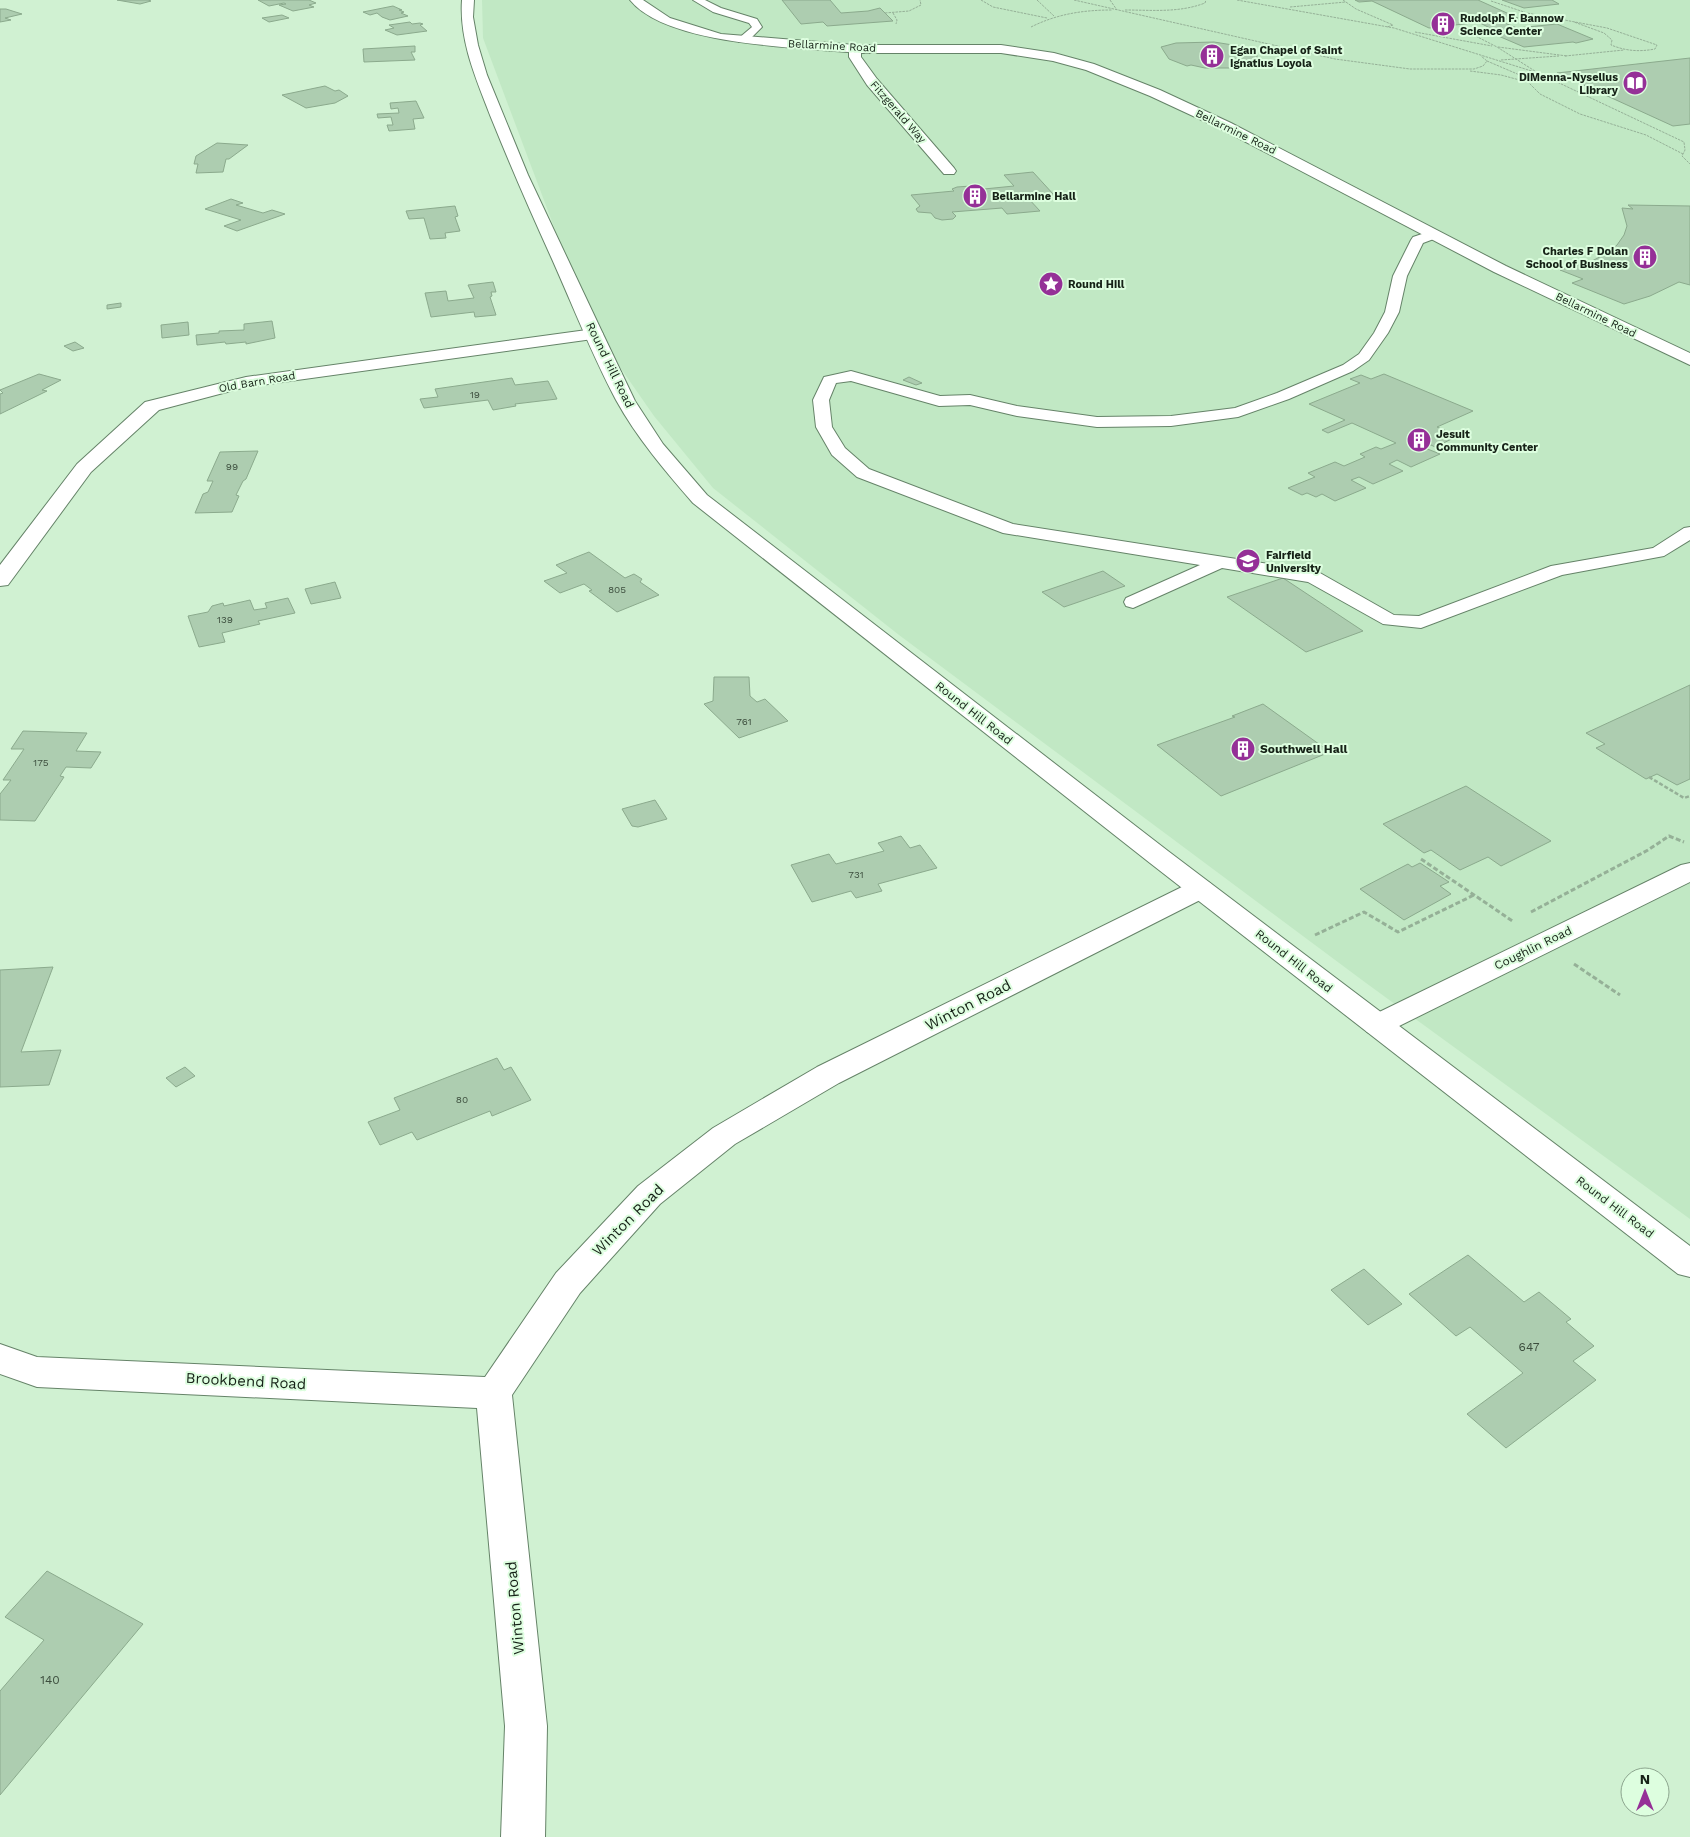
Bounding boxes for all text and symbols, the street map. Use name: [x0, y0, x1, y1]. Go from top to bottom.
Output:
building icon: Rudolph F. Bannow Science Center: [1430, 11, 1456, 37]
place label: Rudolph F. Bannow Science Center: [1460, 12, 1564, 38]
street label: Bellarmine Road: [788, 37, 876, 55]
building icon: Egan Chapel of Saint Ignatius Loyola: [1199, 43, 1225, 69]
place label: Egan Chapel of Saint Ignatius Loyola: [1230, 44, 1342, 70]
library icon: DiMenna-Nyselius Library: [1622, 70, 1648, 96]
place label: DiMenna-Nyselius Library: [1519, 71, 1619, 97]
street label: Fitzgerald Way: [867, 78, 929, 146]
street label: Bellarmine Road: [1194, 107, 1278, 157]
building icon: Bellarmine Hall: [962, 183, 988, 209]
place label: Bellarmine Hall: [992, 190, 1076, 203]
building icon: Charles F Dolan School of Business: [1632, 244, 1658, 270]
place label: Charles F Dolan School of Business: [1526, 245, 1628, 271]
place icon: Round Hill: [1038, 271, 1064, 297]
place label: Round Hill: [1068, 278, 1125, 291]
street label: Bellarmine Road: [1554, 290, 1638, 340]
street label: Round Hill Road: [583, 320, 637, 410]
street label: Old Barn Road: [218, 369, 296, 395]
house number: 19: [470, 389, 480, 400]
building icon: Jesuit Community Center: [1406, 427, 1432, 453]
place label: Jesuit Community Center: [1436, 428, 1538, 454]
house number: 99: [226, 461, 238, 472]
school or university icon: Fairfield University: [1235, 548, 1261, 574]
place label: Fairfield University: [1266, 549, 1322, 575]
house number: 805: [608, 584, 626, 595]
house number: 139: [217, 614, 233, 625]
street label: Round Hill Road: [933, 679, 1015, 747]
house number: 761: [736, 716, 752, 727]
building icon: Southwell Hall: [1230, 736, 1256, 762]
place label: Southwell Hall: [1260, 742, 1348, 756]
house number: 175: [33, 757, 49, 768]
house number: 731: [848, 869, 864, 880]
street label: Coughlin Road: [1492, 923, 1574, 973]
street label: Round Hill Road: [1253, 927, 1335, 995]
street label: Winton Road: [922, 976, 1014, 1034]
house number: 80: [456, 1094, 468, 1105]
street label: Round Hill Road: [1573, 1173, 1657, 1241]
street label: Winton Road: [588, 1180, 668, 1260]
house number: 647: [1519, 1340, 1540, 1354]
street label: Brookbend Road: [185, 1369, 307, 1393]
street label: Winton Road: [502, 1560, 528, 1656]
house number: 140: [40, 1673, 60, 1687]
north arrow: [1620, 1767, 1670, 1817]
text: N: [1640, 1771, 1650, 1787]

